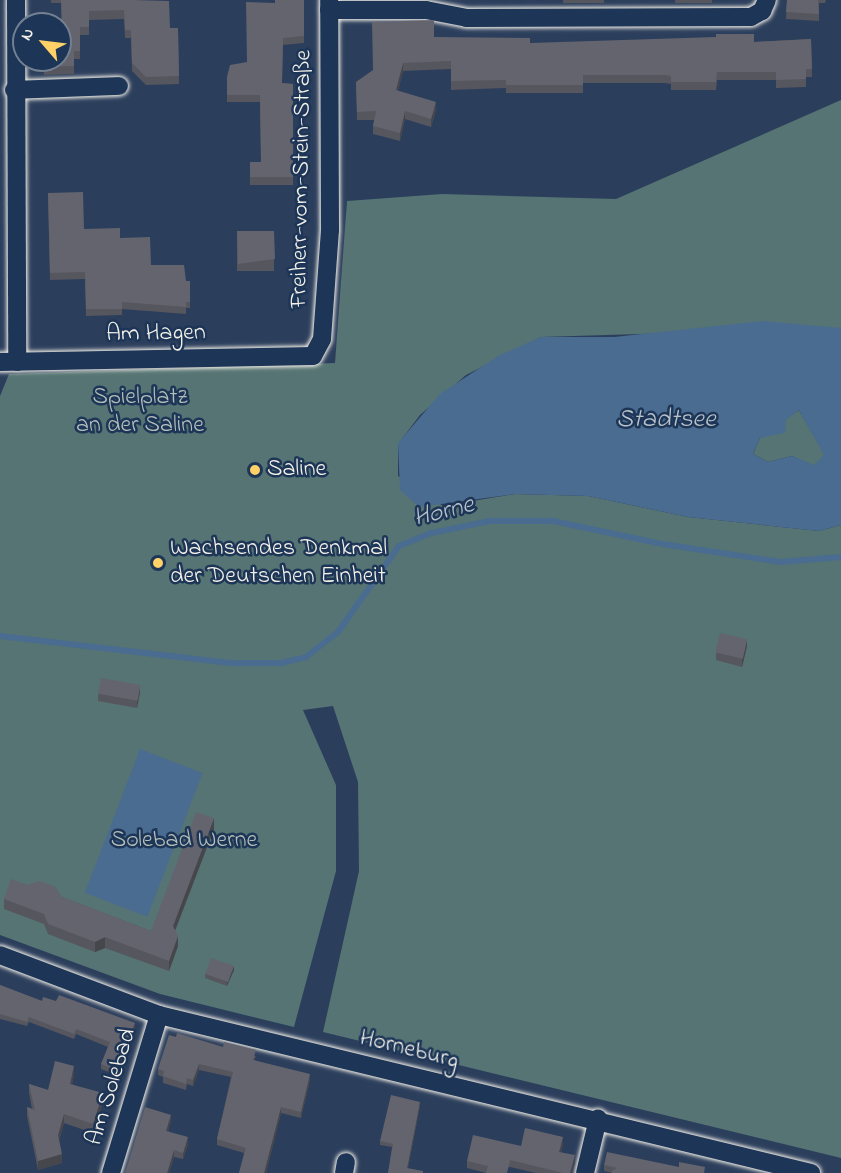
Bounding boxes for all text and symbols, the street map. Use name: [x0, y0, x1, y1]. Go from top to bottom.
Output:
north arrow: [12, 12, 72, 72]
text: N: [15, 24, 41, 45]
street label: Freiherr-vom-Stein-Straße: [285, 50, 319, 308]
street label: Am Hagen: [106, 319, 206, 349]
park label: Spielplatz an der Saline: [76, 384, 204, 440]
water label: Stadtsee: [616, 405, 716, 437]
place label: Saline: [267, 456, 326, 484]
marker: Saline: [248, 463, 262, 477]
water label: Horne: [411, 490, 477, 536]
place label: Wachsendes Denkmal der Deutschen Einheit: [170, 535, 387, 591]
marker: Wachsendes Denkmal der Deutschen Einheit: [151, 556, 165, 570]
park label: Solebad Werne: [111, 827, 257, 855]
street label: Horneburg: [357, 1024, 461, 1076]
street label: Am Solebad: [81, 1025, 143, 1149]

